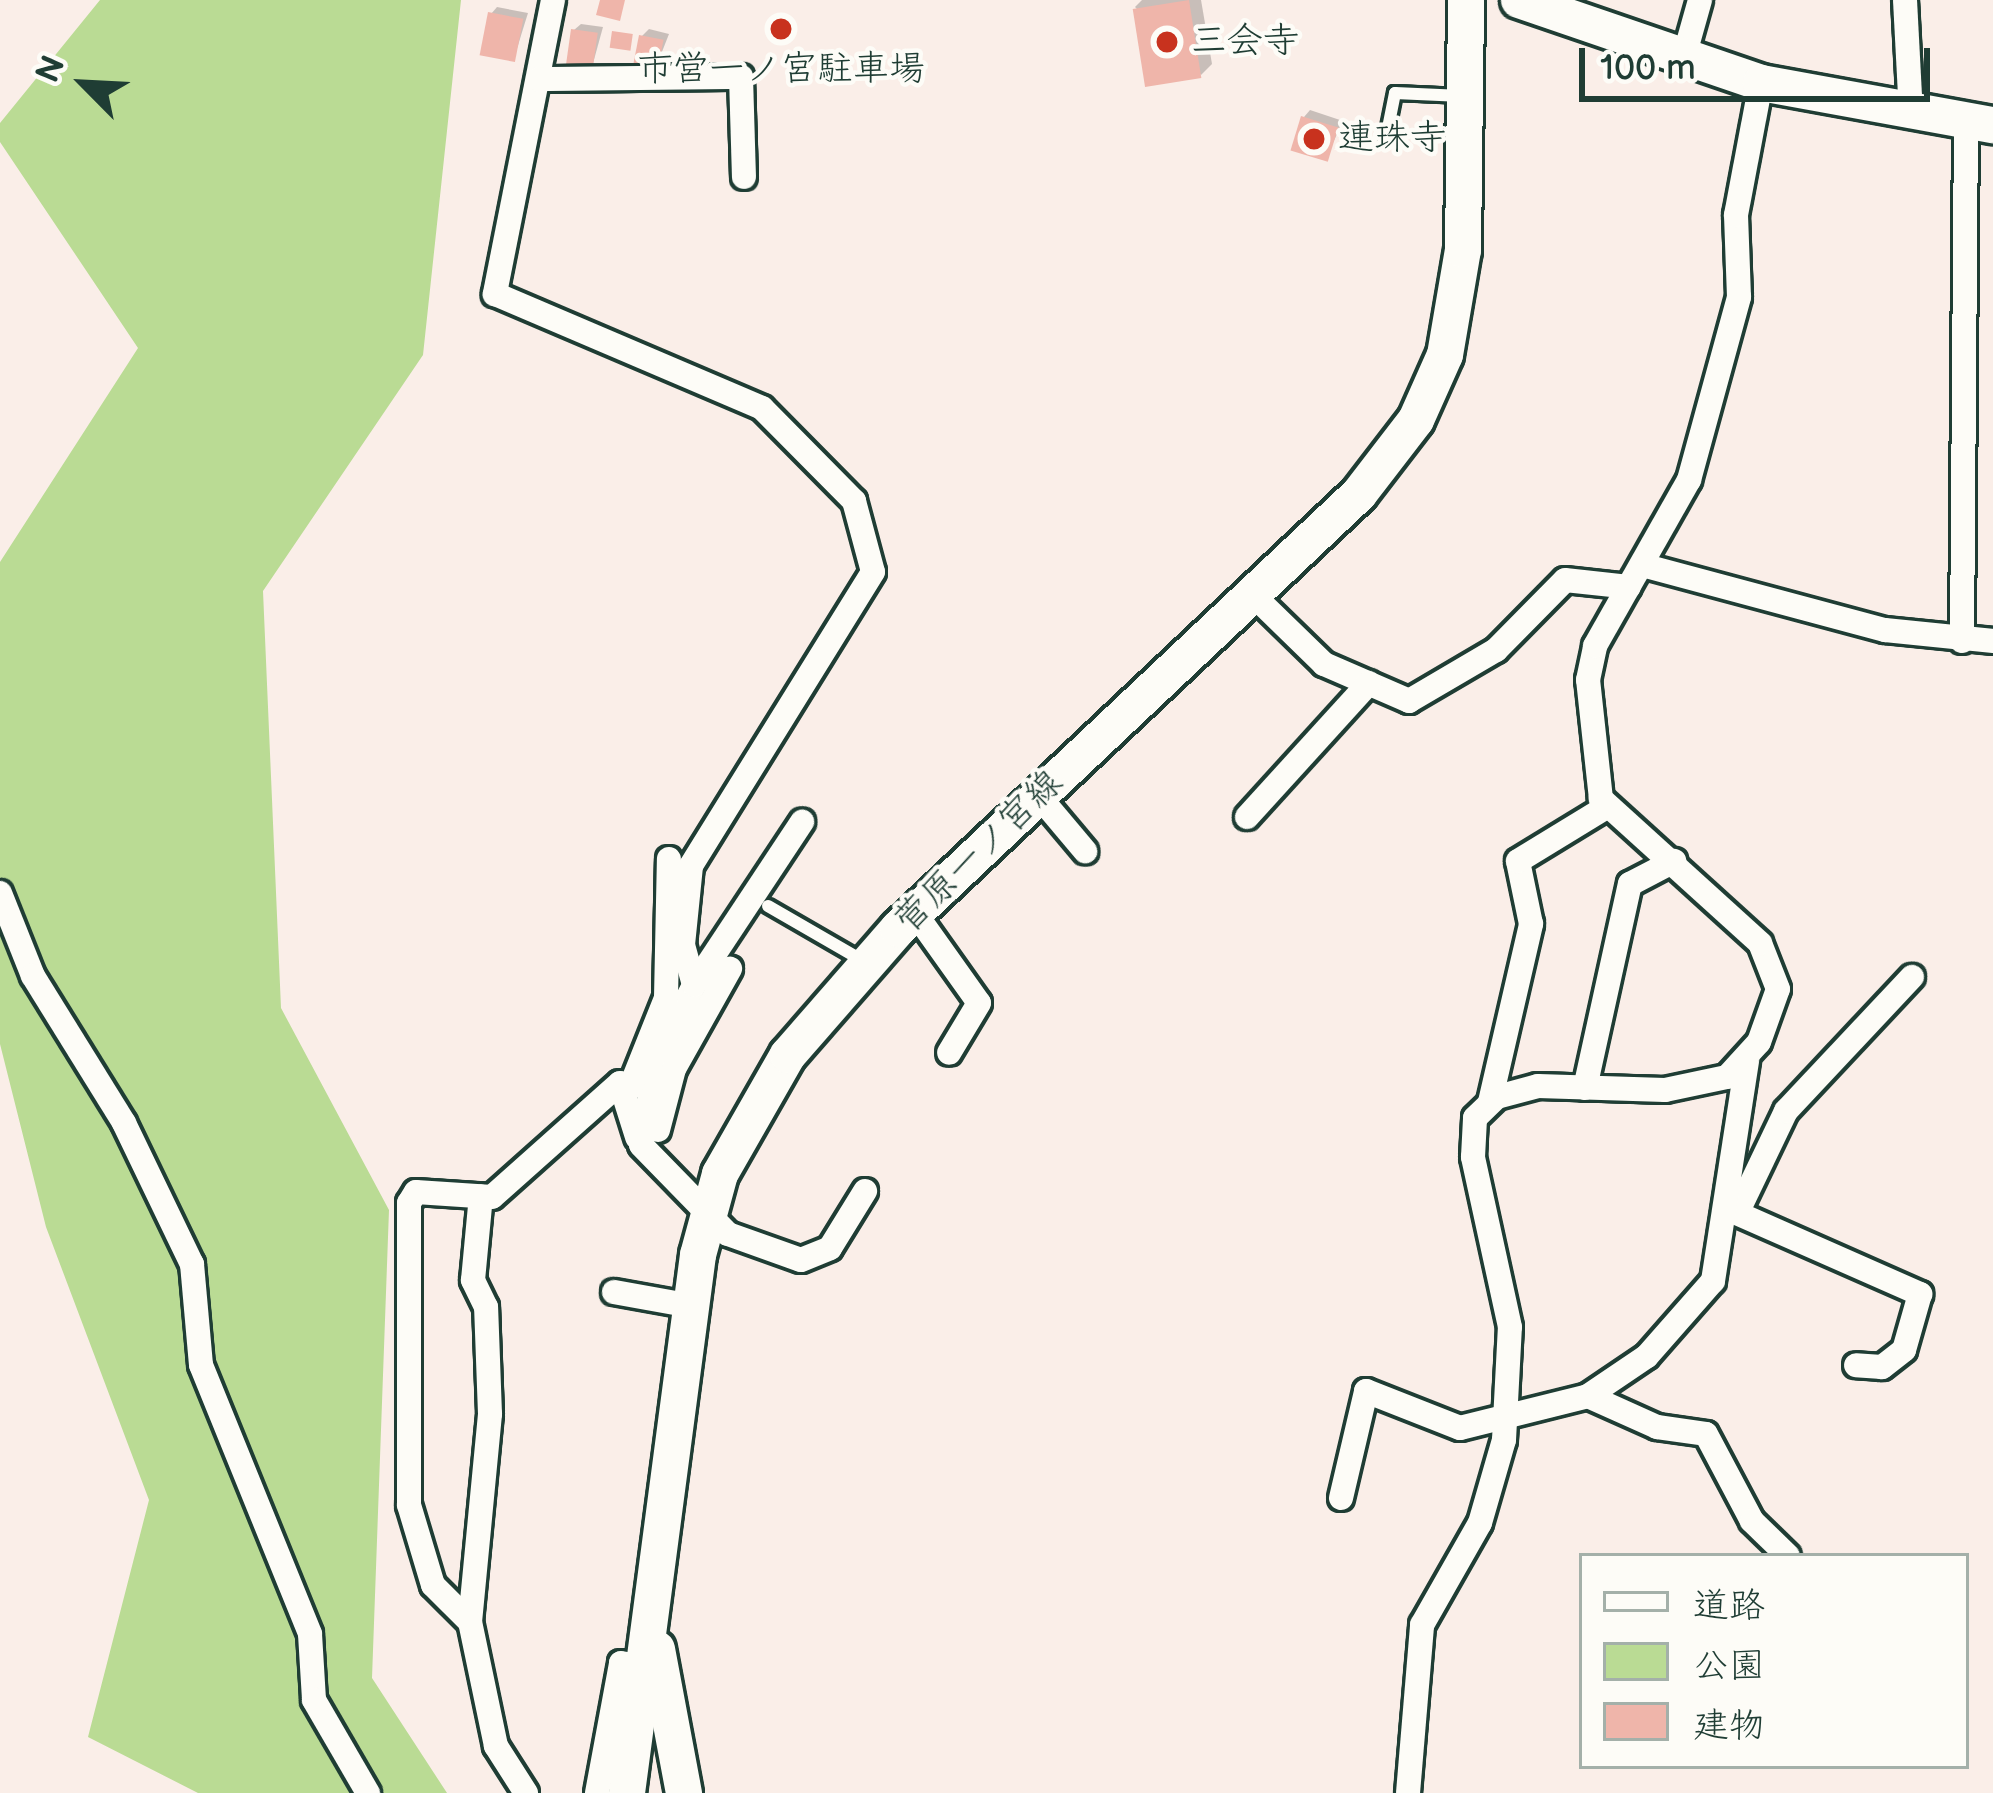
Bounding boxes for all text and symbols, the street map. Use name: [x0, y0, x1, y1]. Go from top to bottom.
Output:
marker: 市営一ノ宮駐車場: [768, 16, 794, 42]
place label: 三会寺: [1191, 20, 1299, 64]
north arrow: [24, 24, 144, 144]
scale bar: [1585, 24, 1936, 98]
marker: 三会寺: [1154, 29, 1180, 55]
text: 100 m: [1600, 47, 1696, 90]
place label: 市営一ノ宮駐車場: [637, 48, 925, 92]
text: N: [28, 50, 74, 89]
place label: 連珠寺: [1338, 117, 1446, 161]
marker: 連珠寺: [1301, 126, 1327, 152]
street label: 菅原一ノ宮線: [886, 761, 1072, 943]
legend: [1579, 1553, 1969, 1769]
text: 道路: [1693, 1585, 1765, 1628]
text: 公園: [1693, 1645, 1765, 1688]
text: 建物: [1693, 1705, 1765, 1748]

